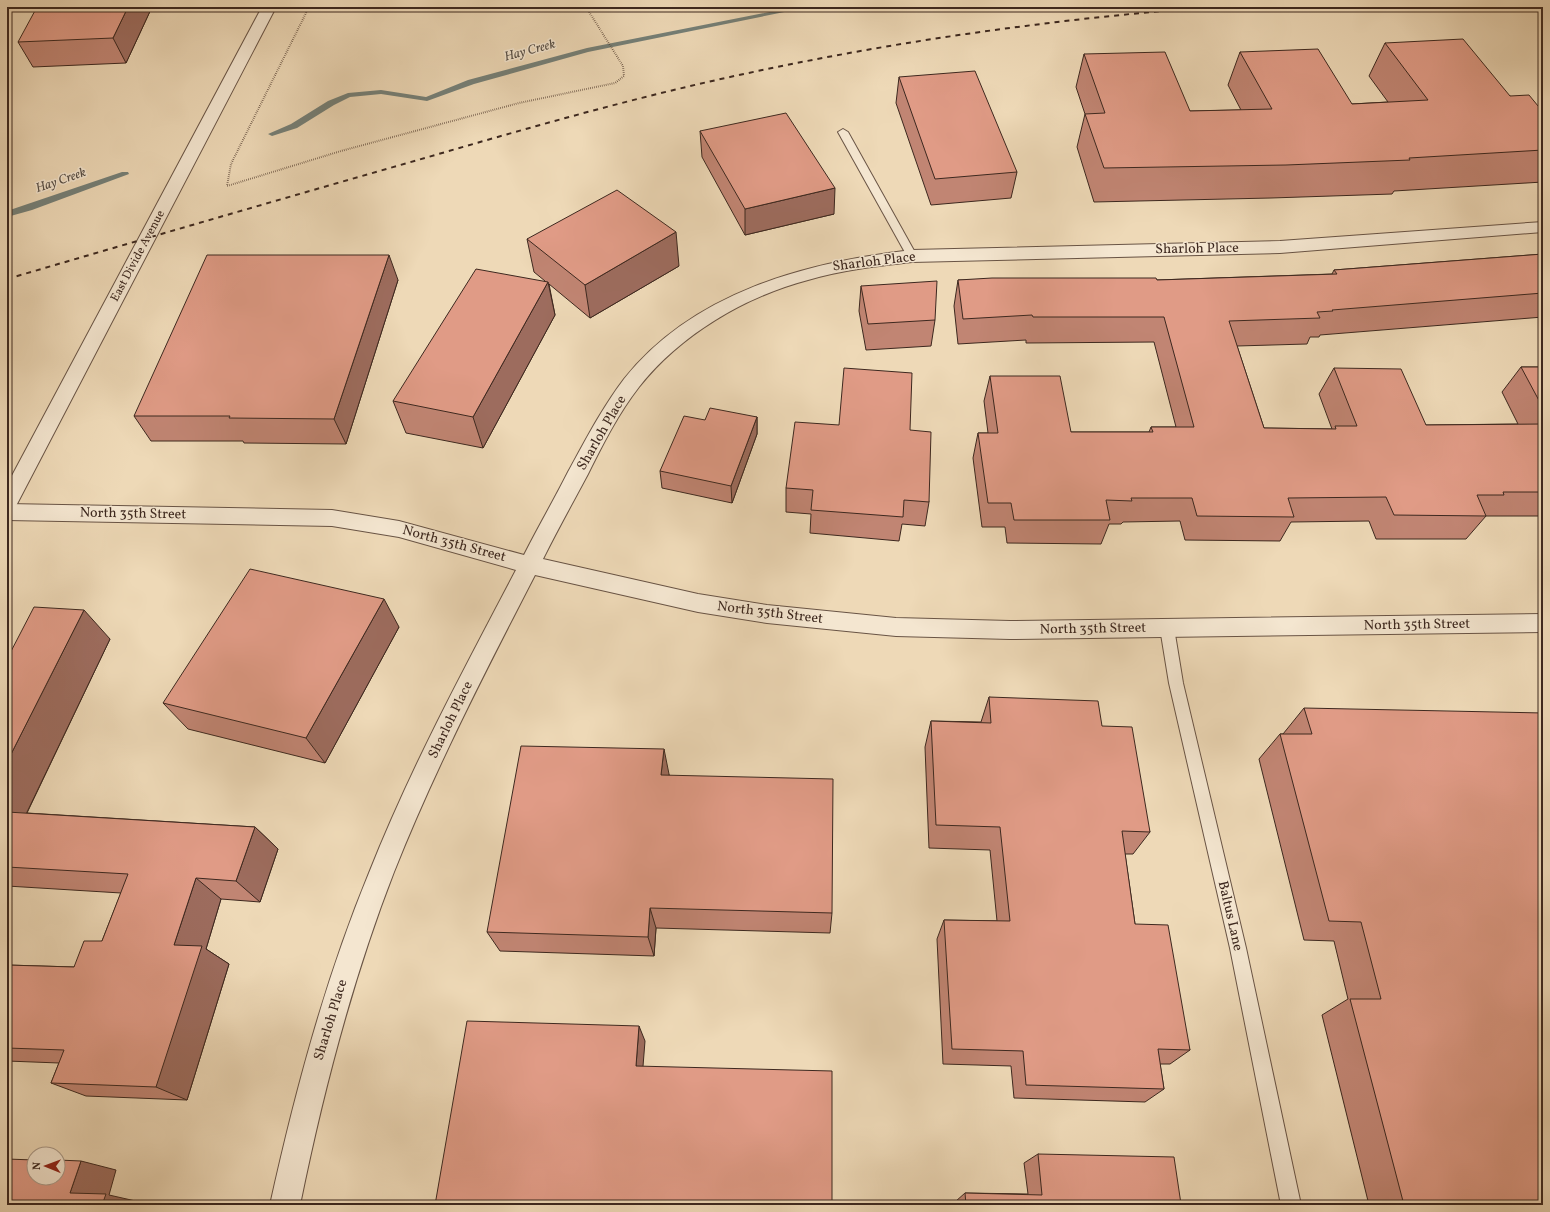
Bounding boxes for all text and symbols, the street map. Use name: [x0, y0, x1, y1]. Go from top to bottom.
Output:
water label: Hay Creek: [502, 36, 558, 66]
water label: Hay Creek: [33, 164, 89, 198]
street label: East Divide Avenue: [107, 207, 169, 305]
street label: Sharloh Place: [1155, 239, 1239, 259]
street label: Sharloh Place: [831, 247, 917, 277]
street label: Sharloh Place: [573, 392, 631, 474]
street label: North 35th Street: [80, 504, 186, 524]
street label: North 35th Street: [400, 521, 508, 567]
street label: North 35th Street: [716, 597, 824, 629]
street label: North 35th Street: [1364, 615, 1470, 635]
street label: North 35th Street: [1040, 619, 1146, 639]
street label: Sharloh Place: [424, 678, 478, 762]
street label: Baltus Lane: [1213, 879, 1247, 953]
street label: Sharloh Place: [310, 977, 352, 1063]
north arrow: [26, 1146, 66, 1186]
text: N: [30, 1162, 45, 1170]

